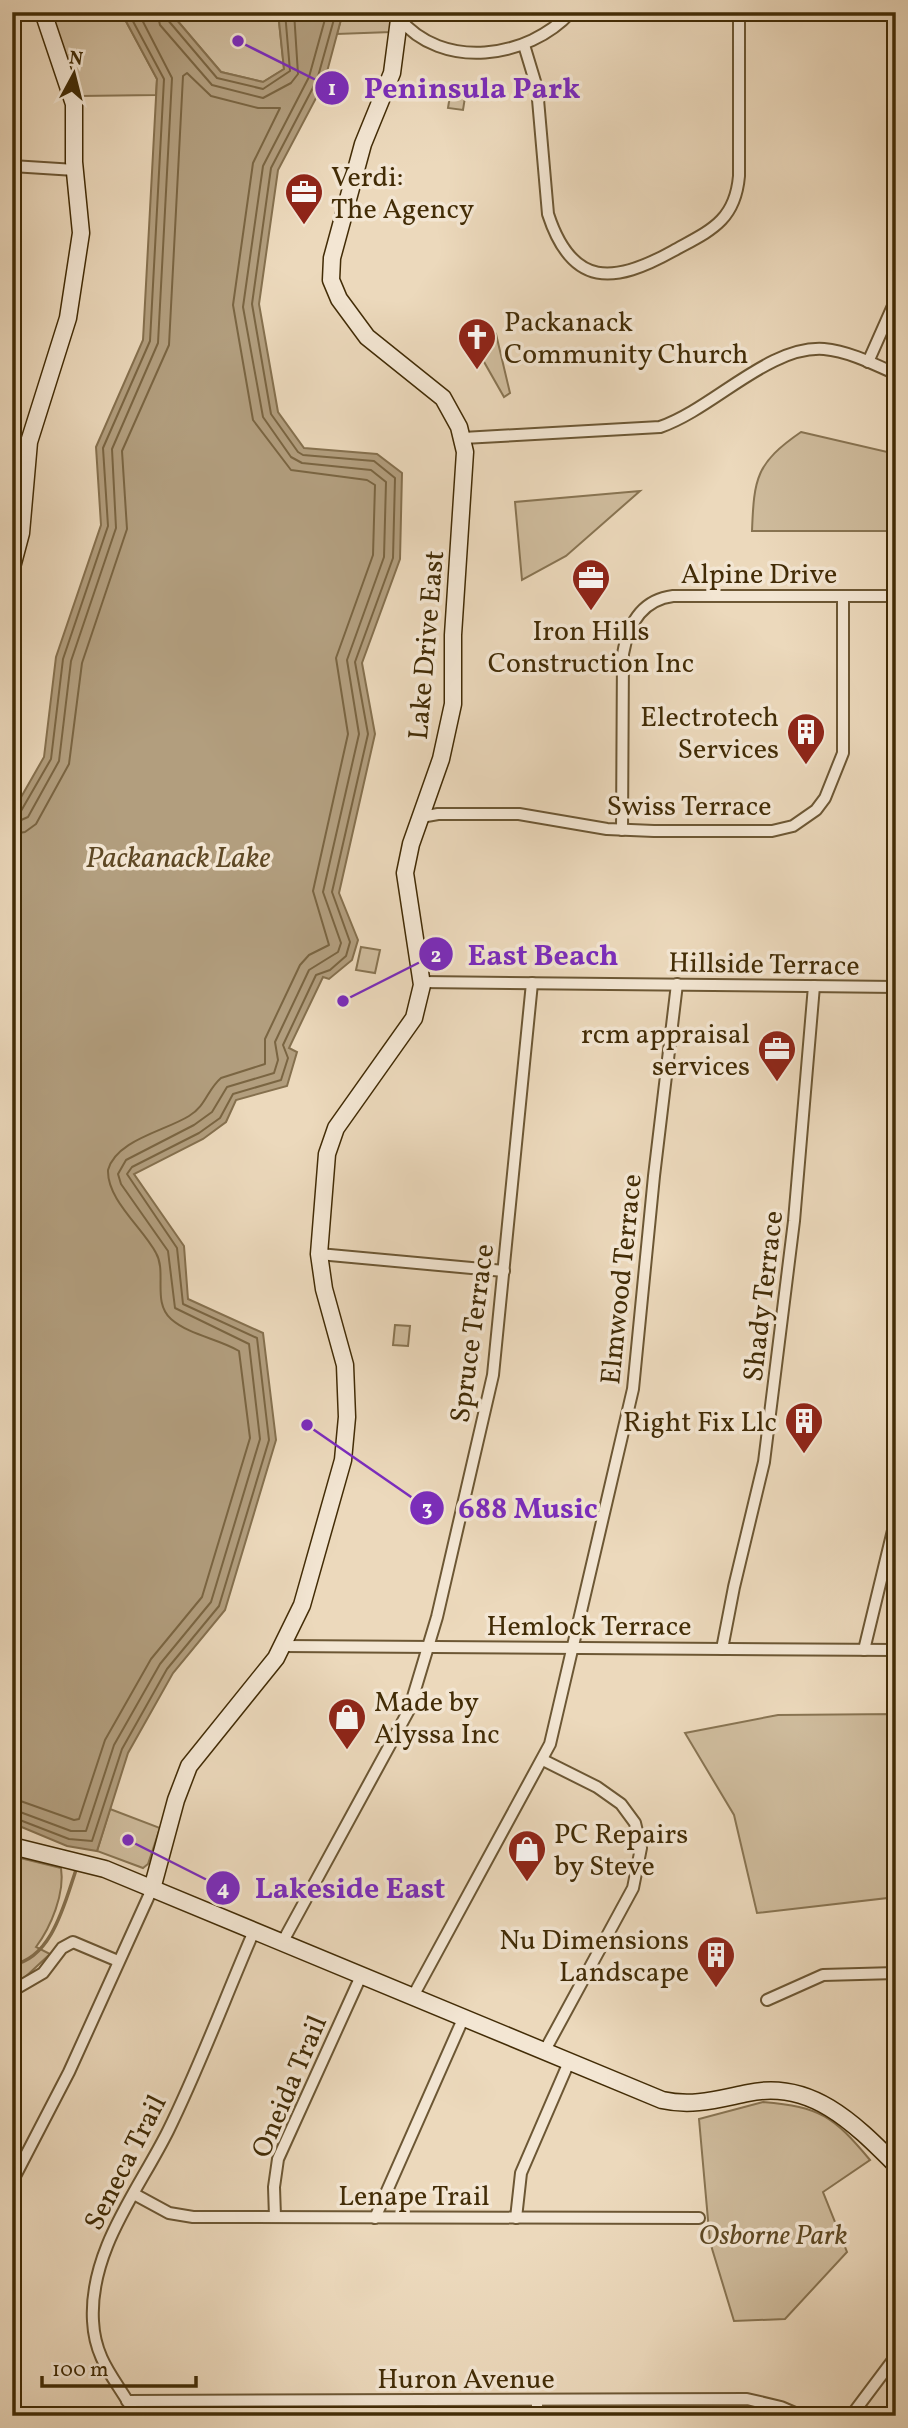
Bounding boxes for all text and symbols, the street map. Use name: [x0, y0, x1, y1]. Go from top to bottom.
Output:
north arrow: [38, 38, 108, 108]
text: N: [67, 45, 84, 73]
callout: Peninsula Park: [315, 62, 595, 113]
text: Peninsula Park: [364, 69, 580, 111]
text: 1: [328, 75, 336, 104]
place label: Verdi: The Agency: [331, 159, 474, 230]
office icon: Verdi: The Agency: [283, 171, 325, 226]
place label: Packanack Community Church: [504, 304, 748, 375]
church icon: Packanack Community Church: [456, 316, 498, 371]
street label: Lake Drive East: [400, 549, 455, 742]
street label: Alpine Drive: [681, 556, 837, 595]
office icon: Iron Hills Construction Inc: [570, 557, 612, 612]
place label: Iron Hills Construction Inc: [488, 613, 694, 684]
place label: Electrotech Services: [640, 699, 779, 770]
building icon: Electrotech Services: [785, 711, 827, 766]
street label: Swiss Terrace: [606, 788, 772, 827]
water label: Packanack Lake: [86, 838, 270, 880]
callout: East Beach: [419, 929, 633, 980]
text: East Beach: [468, 936, 618, 978]
text: 2: [431, 942, 441, 971]
street label: Hillside Terrace: [668, 944, 860, 987]
place label: rcm appraisal services: [581, 1016, 750, 1087]
office icon: rcm appraisal services: [756, 1028, 798, 1083]
street label: Elmwood Terrace: [592, 1172, 653, 1386]
street label: Shady Terrace: [735, 1209, 794, 1384]
street label: Spruce Terrace: [442, 1241, 505, 1425]
building icon: Right Fix Llc: [783, 1400, 825, 1455]
place label: Right Fix Llc: [623, 1404, 777, 1443]
callout: 688 Music: [409, 1482, 612, 1533]
text: 688 Music: [458, 1489, 598, 1531]
text: 3: [422, 1495, 432, 1524]
street label: Hemlock Terrace: [486, 1608, 692, 1647]
place label: Made by Alyssa Inc: [374, 1684, 500, 1755]
shop icon: Made by Alyssa Inc: [326, 1696, 368, 1751]
place label: PC Repairs by Steve: [554, 1816, 688, 1887]
shop icon: PC Repairs by Steve: [506, 1828, 548, 1883]
callout: Lakeside East: [205, 1862, 459, 1913]
text: Lakeside East: [255, 1869, 445, 1911]
text: 4: [217, 1875, 230, 1904]
place label: Nu Dimensions Landscape: [499, 1922, 689, 1993]
building icon: Nu Dimensions Landscape: [695, 1934, 737, 1989]
street label: Oneida Trail: [243, 2010, 338, 2164]
street label: Seneca Trail: [75, 2088, 177, 2238]
street label: Lenape Trail: [338, 2178, 490, 2217]
park label: Osborne Park: [699, 2217, 848, 2256]
scale bar: [42, 2344, 196, 2388]
text: 100 m: [52, 2356, 109, 2385]
street label: Huron Avenue: [377, 2361, 555, 2400]

